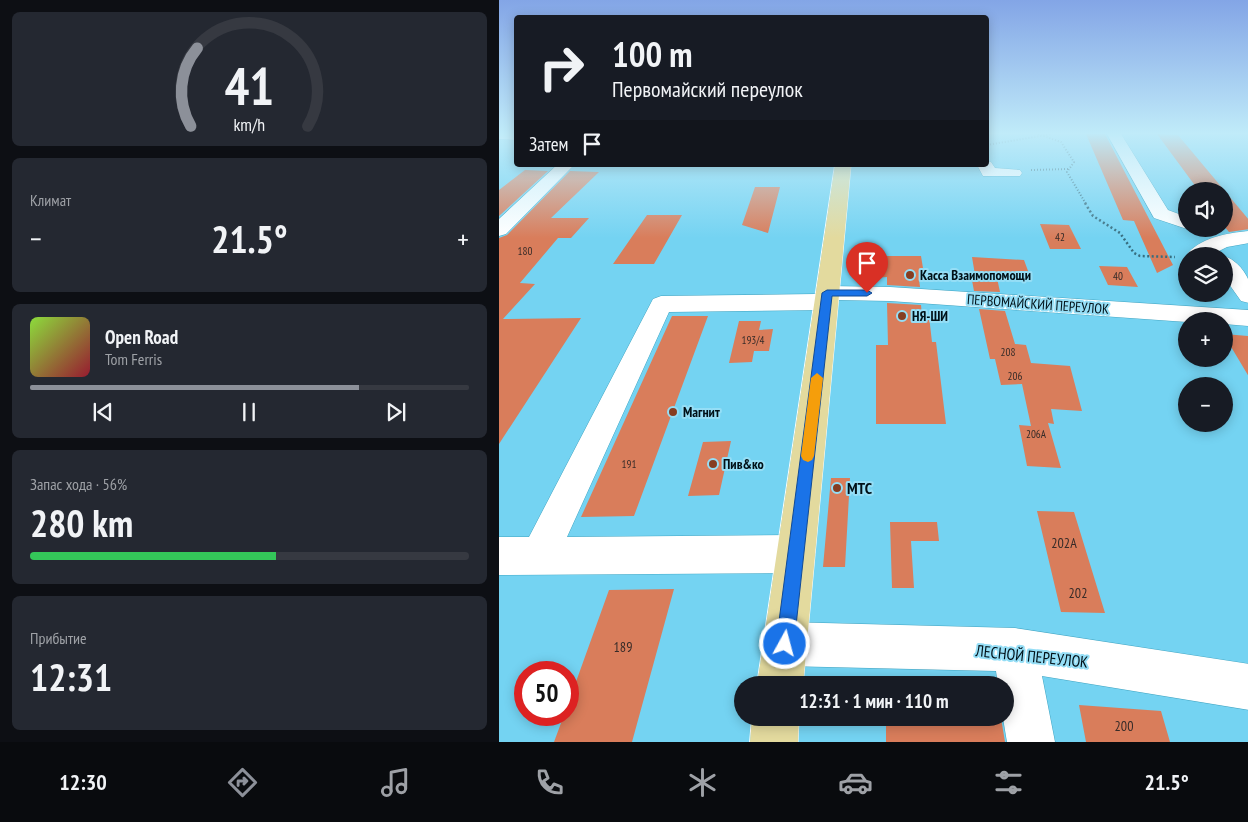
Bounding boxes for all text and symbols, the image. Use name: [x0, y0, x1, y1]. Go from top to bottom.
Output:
text: 100 m: [612, 31, 693, 77]
icon: right: [529, 35, 594, 100]
text: 41: [225, 52, 274, 119]
text: Первомайский переулок: [612, 75, 803, 103]
text: km/h: [234, 113, 265, 136]
icon: arrive: [578, 130, 606, 158]
text: Затем: [529, 132, 568, 156]
map controls: [1178, 182, 1233, 432]
button: sound: [1178, 182, 1233, 237]
text: Климат: [30, 190, 71, 210]
text: 21.5°: [211, 214, 288, 263]
text: −: [30, 220, 42, 257]
text: +: [457, 220, 469, 257]
house number: 42: [1055, 230, 1065, 244]
pin: [846, 242, 888, 293]
house number: 180: [518, 244, 532, 258]
button: layers: [1178, 247, 1233, 302]
icon: arrive: [853, 249, 881, 277]
place label: Касса Взаимопомощи: [920, 266, 1031, 284]
marker: Касса Взаимопомощи: [904, 269, 916, 281]
house number: 40: [1113, 269, 1123, 283]
street label: ПЕРВОМАЙСКИЙ ПЕРЕУЛОК: [966, 290, 1110, 318]
place label: НЯ-ШИ: [912, 307, 948, 325]
marker: НЯ-ШИ: [896, 310, 908, 322]
button: +: [1178, 312, 1233, 367]
text: Open Road: [105, 325, 178, 349]
house number: 193/4: [741, 333, 765, 347]
house number: 208: [1001, 345, 1015, 359]
text: Tom Ferris: [105, 349, 162, 369]
house number: 206: [1008, 369, 1022, 383]
button: −: [1178, 377, 1233, 432]
icon: previous: [89, 398, 117, 426]
icon: pause: [235, 398, 263, 426]
icon: next: [382, 398, 410, 426]
place label: Магнит: [683, 403, 720, 421]
marker: Магнит: [667, 406, 679, 418]
house number: 206А: [1026, 427, 1047, 441]
place label: Пив&ко: [723, 455, 764, 473]
house number: 191: [622, 457, 636, 471]
marker: Пив&ко: [707, 458, 719, 470]
text: Запас хода · 56%: [30, 474, 127, 494]
place label: МТС: [847, 478, 873, 498]
marker: МТС: [831, 482, 843, 494]
text: 280 km: [30, 498, 133, 547]
house number: 202А: [1051, 534, 1077, 552]
house number: 202: [1069, 584, 1087, 602]
position arrow: [758, 617, 810, 669]
text: Прибытие: [30, 628, 87, 648]
house number: 189: [614, 638, 632, 656]
street label: ЛЕСНОЙ ПЕРЕУЛОК: [974, 640, 1089, 672]
text: 12:31: [30, 652, 112, 701]
speed limit sign: 50: [514, 661, 579, 726]
text: 12:31 · 1 мин · 110 m: [800, 689, 948, 713]
house number: 200: [1115, 717, 1133, 735]
icon: directions: [225, 765, 260, 800]
icon: music: [378, 765, 413, 800]
icon: phone: [532, 765, 567, 800]
icon: climate: [685, 765, 720, 800]
icon: car: [838, 765, 873, 800]
icon: filters: [991, 765, 1026, 800]
text: 12:30: [59, 768, 107, 796]
text: 21.5°: [1145, 768, 1189, 796]

